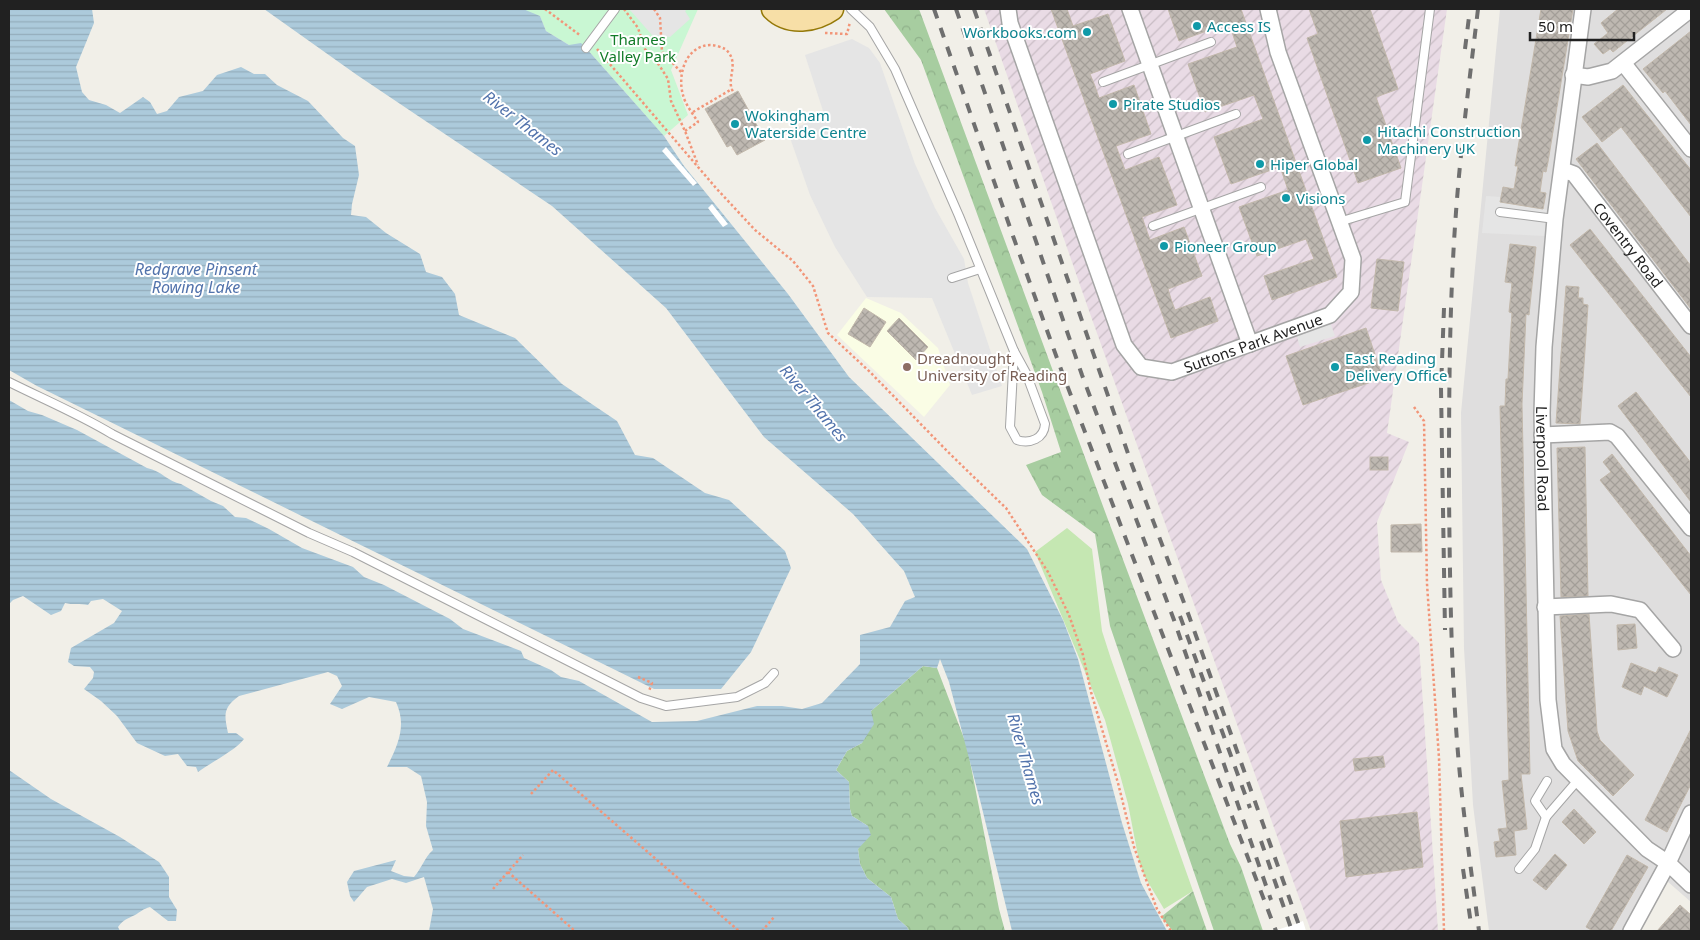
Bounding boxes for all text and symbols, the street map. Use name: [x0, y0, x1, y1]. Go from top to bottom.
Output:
scale bar: [1530, 10, 1634, 42]
place label: Access IS: [1207, 16, 1271, 36]
text: 50 m: [1538, 16, 1573, 36]
marker: Access IS: [1191, 20, 1203, 32]
place label: Workbooks.com: [963, 22, 1077, 42]
marker: Workbooks.com: [1081, 26, 1093, 38]
park label: Thames Valley Park: [600, 29, 676, 66]
water label: River Thames: [479, 85, 567, 161]
place label: Pirate Studios: [1123, 94, 1220, 114]
marker: Pirate Studios: [1107, 98, 1119, 110]
place label: Wokingham Waterside Centre: [745, 105, 867, 142]
marker: Wokingham Waterside Centre: [729, 118, 741, 130]
place label: Hitachi Construction Machinery UK: [1377, 121, 1521, 158]
marker: Hitachi Construction Machinery UK: [1361, 134, 1373, 146]
place label: Hiper Global: [1270, 154, 1358, 174]
marker: Hiper Global: [1254, 158, 1266, 170]
place label: Visions: [1296, 188, 1345, 208]
marker: Visions: [1280, 192, 1292, 204]
street label: Coventry Road: [1589, 198, 1668, 292]
place label: Pioneer Group: [1174, 236, 1277, 256]
marker: Pioneer Group: [1158, 240, 1170, 252]
water label: Redgrave Pinsent Rowing Lake: [135, 258, 258, 298]
street label: Suttons Park Avenue: [1181, 309, 1325, 377]
place label: Dreadnought, University of Reading: [917, 348, 1067, 385]
place label: East Reading Delivery Office: [1345, 348, 1448, 385]
water label: River Thames: [775, 360, 853, 446]
marker: Dreadnought, University of Reading: [901, 361, 913, 373]
marker: East Reading Delivery Office: [1329, 361, 1341, 373]
street label: Liverpool Road: [1532, 406, 1554, 511]
water label: River Thames: [1002, 711, 1050, 808]

